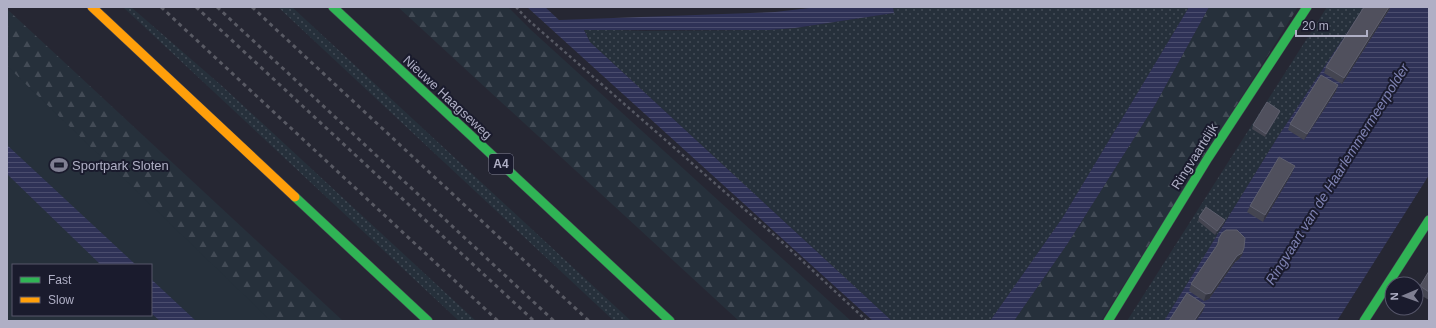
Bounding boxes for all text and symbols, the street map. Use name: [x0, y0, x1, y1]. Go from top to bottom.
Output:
scale bar: [1296, 12, 1367, 38]
text: 20 m: [1302, 19, 1329, 33]
street label: Nieuwe Haagseweg: [400, 52, 495, 142]
water label: Ringvaart van de Haarlemmermeerpolder: [1262, 59, 1413, 287]
street label: Ringvaartdijk: [1168, 120, 1221, 192]
road number: A4: [489, 154, 513, 174]
sports icon: Sportpark Sloten: [49, 155, 69, 175]
place label: Sportpark Sloten: [72, 158, 169, 173]
legend: [12, 264, 152, 316]
text: Fast: [48, 273, 72, 287]
north arrow: [1384, 276, 1424, 316]
text: N: [1388, 292, 1400, 301]
text: Slow: [48, 293, 74, 307]

